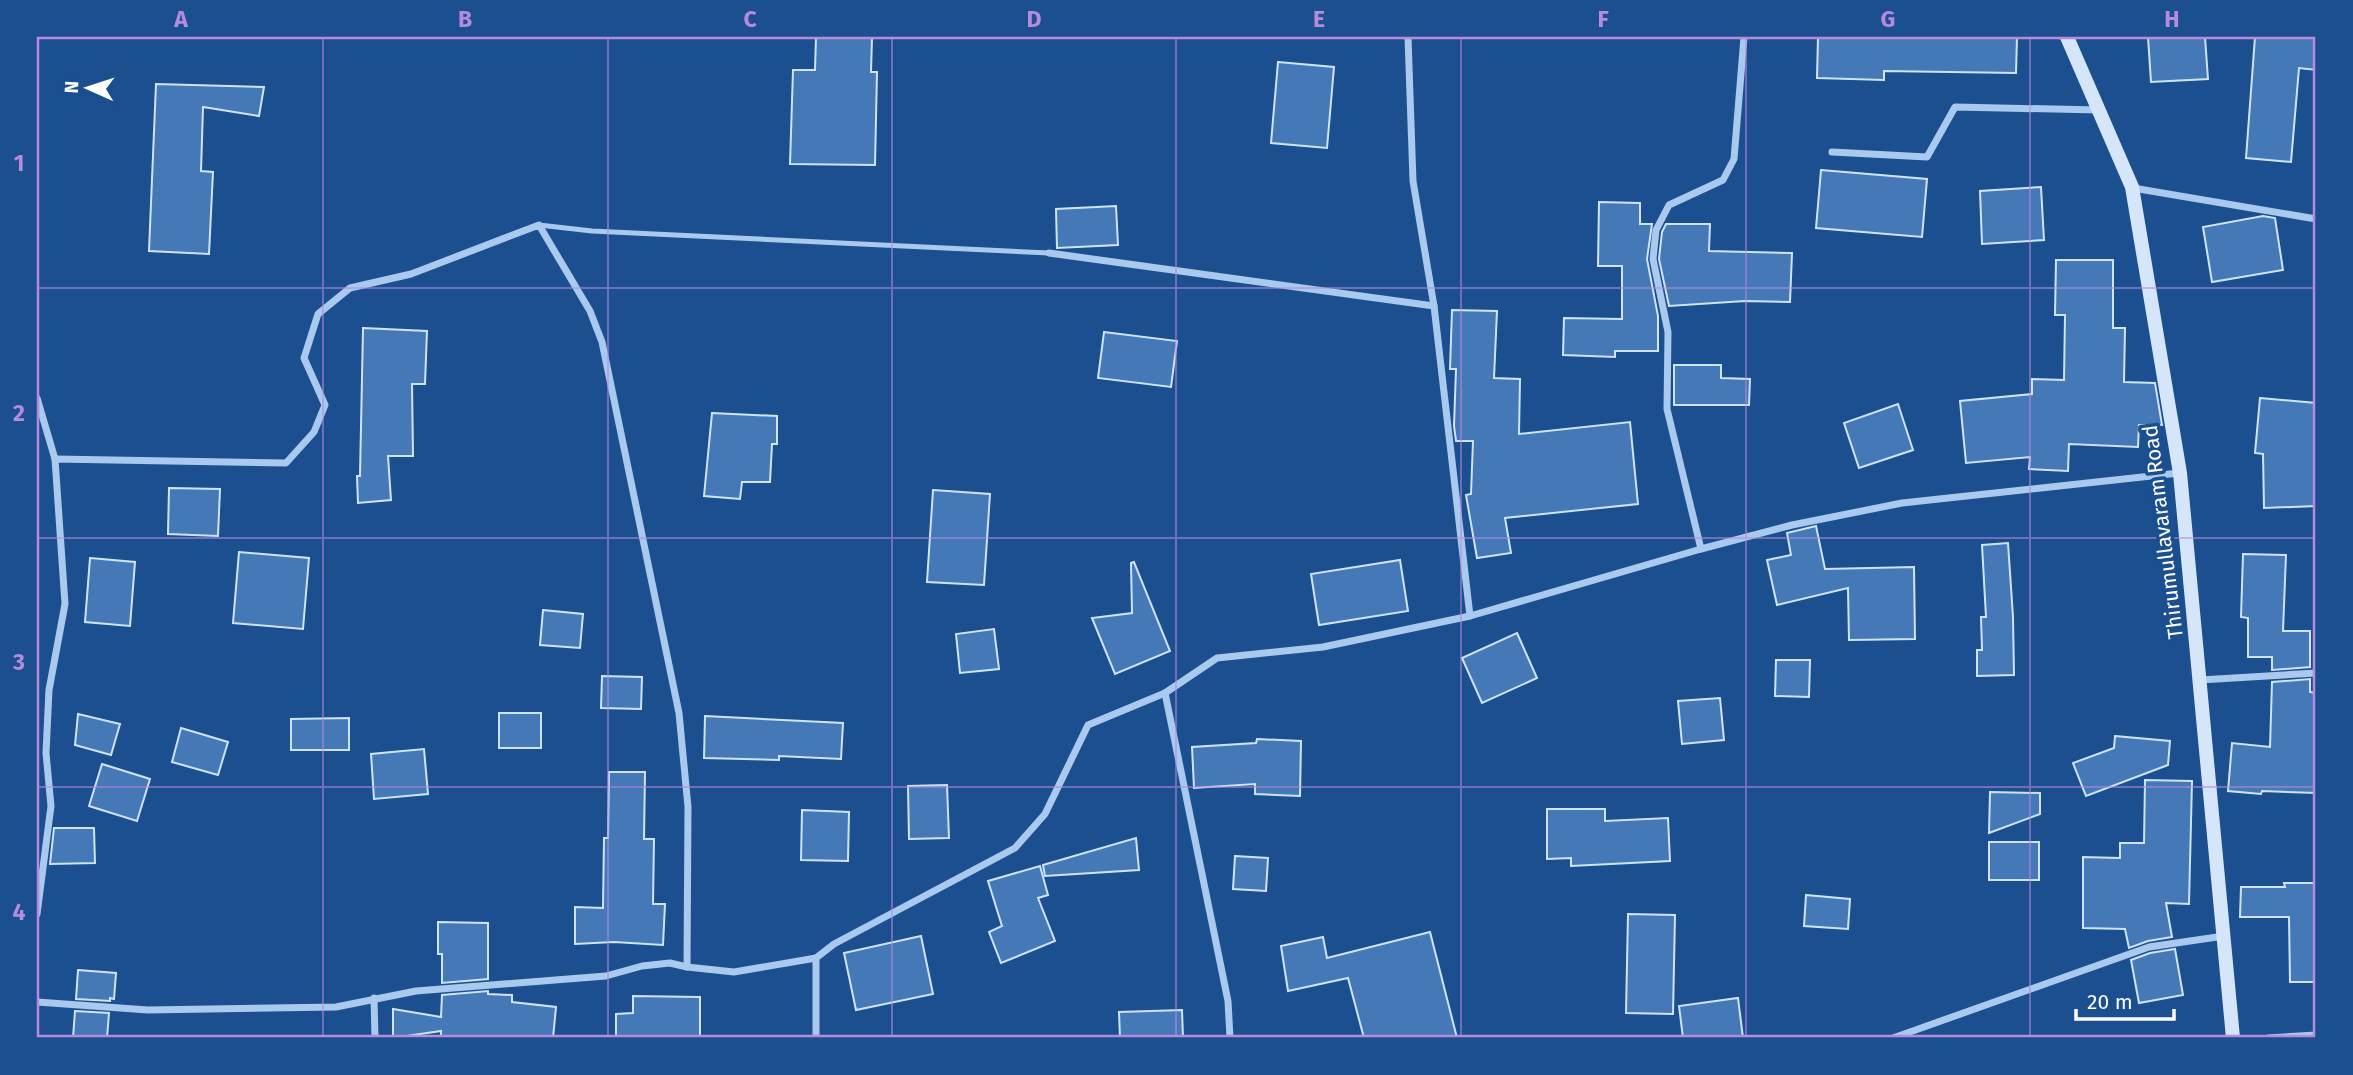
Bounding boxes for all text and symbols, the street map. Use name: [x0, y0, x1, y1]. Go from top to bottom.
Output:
text: A: [173, 5, 188, 33]
text: B: [458, 5, 472, 33]
text: C: [743, 5, 757, 33]
text: D: [1027, 5, 1042, 33]
text: E: [1313, 5, 1325, 33]
text: F: [1597, 5, 1609, 33]
text: G: [1881, 5, 1895, 33]
text: H: [2164, 5, 2180, 33]
north arrow: [52, 52, 122, 122]
text: N: [60, 80, 83, 94]
text: 1: [14, 149, 24, 177]
text: 2: [13, 399, 25, 427]
street label: Thirumullavaram Road: [2137, 424, 2189, 640]
text: 3: [12, 648, 25, 676]
text: 4: [13, 898, 26, 926]
scale bar: [2076, 977, 2174, 1021]
text: 20 m: [2087, 989, 2133, 1015]

